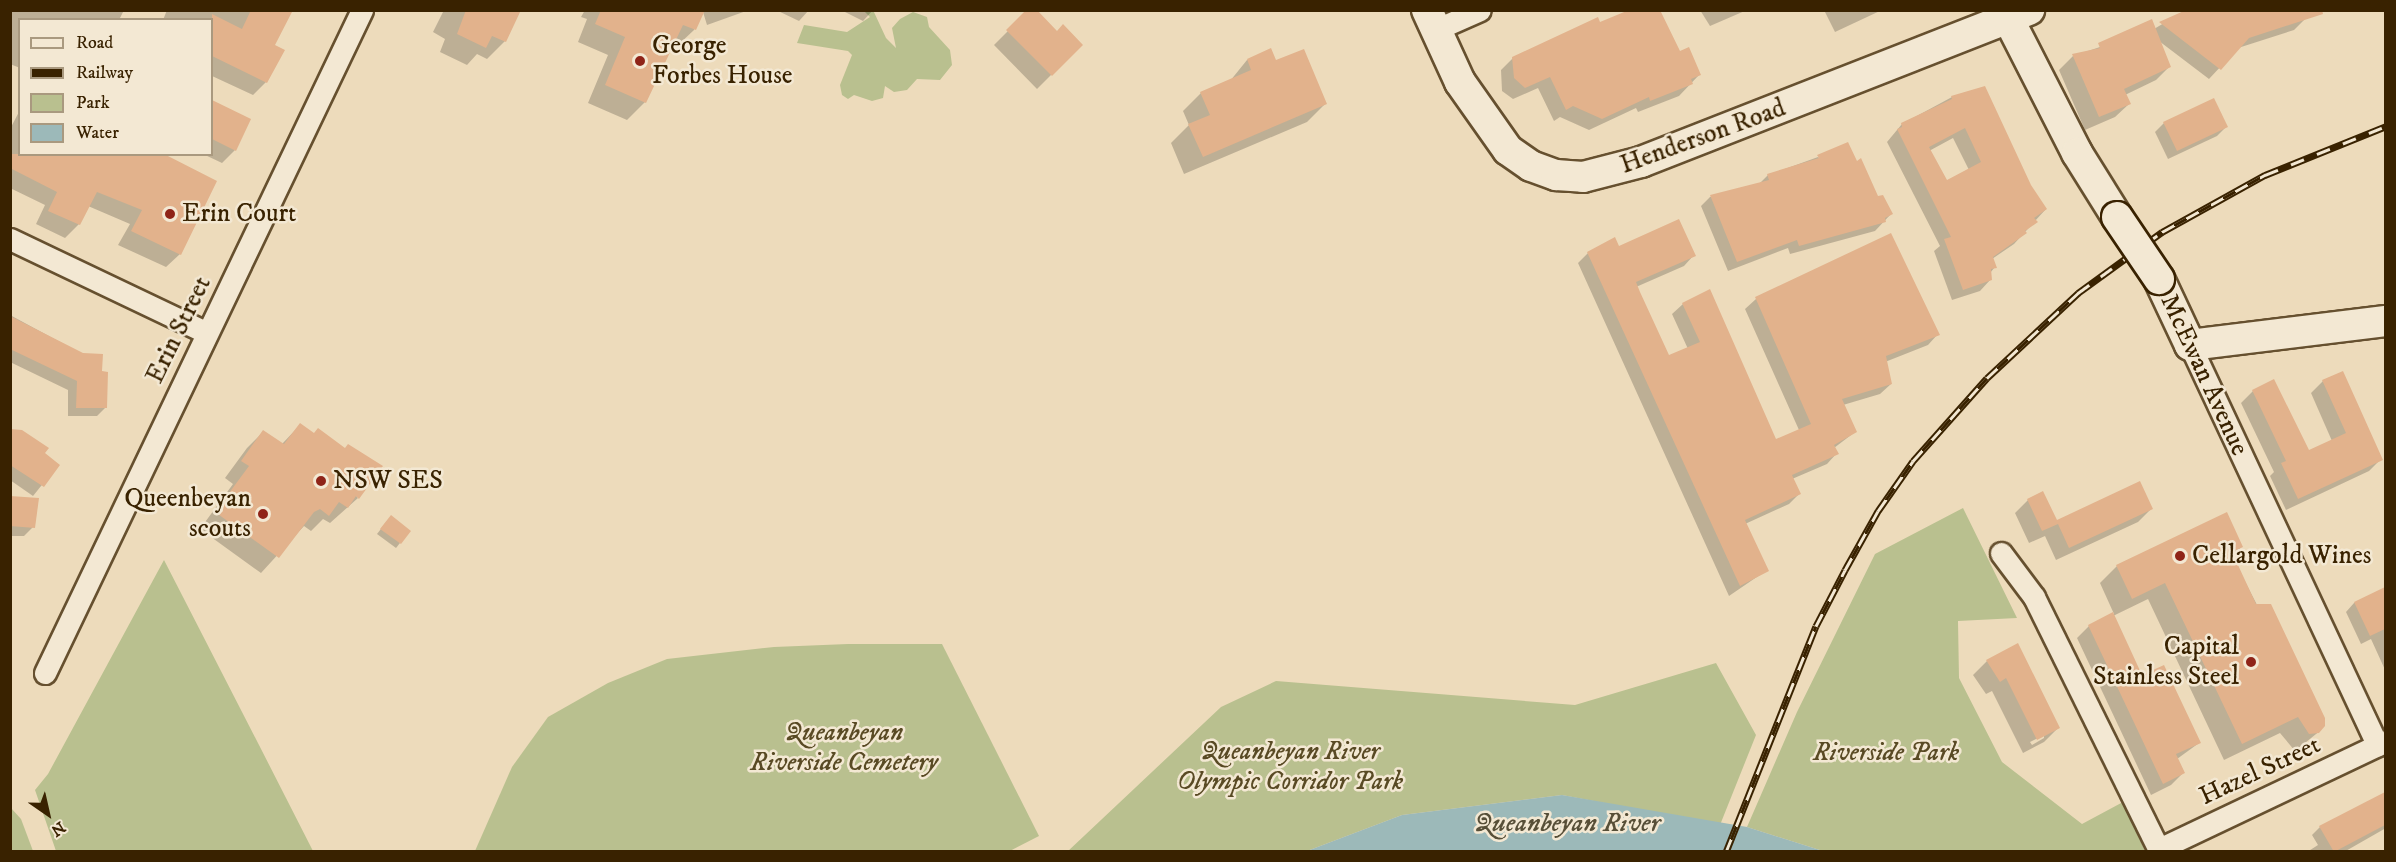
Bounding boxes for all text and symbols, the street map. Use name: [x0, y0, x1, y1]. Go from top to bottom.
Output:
legend: [18, 18, 213, 156]
place label: George Forbes House: [652, 30, 793, 92]
text: Road: [76, 32, 113, 54]
marker: George Forbes House: [633, 54, 647, 68]
text: Railway: [76, 62, 133, 84]
text: Park: [76, 92, 110, 114]
street label: Henderson Road: [1616, 93, 1790, 181]
text: Water: [76, 122, 119, 144]
place label: Erin Court: [182, 198, 296, 230]
marker: Erin Court: [163, 207, 177, 221]
street label: Erin Street: [140, 271, 218, 389]
street label: McEwan Avenue: [2153, 289, 2255, 461]
place label: NSW SES: [333, 465, 443, 497]
marker: NSW SES: [314, 474, 328, 488]
place label: Queenbeyan scouts: [124, 483, 251, 544]
marker: Queenbeyan scouts: [256, 507, 270, 521]
place label: Cellargold Wines: [2192, 540, 2371, 572]
marker: Cellargold Wines: [2173, 549, 2187, 563]
place label: Capital Stainless Steel: [2093, 631, 2239, 692]
marker: Capital Stainless Steel: [2244, 655, 2258, 669]
park label: Queanbeyan Riverside Cemetery: [750, 717, 938, 778]
street label: Hazel Street: [2195, 729, 2325, 813]
park label: Queanbeyan River Olympic Corridor Park: [1177, 736, 1403, 798]
park label: Riverside Park: [1813, 737, 1959, 769]
north arrow: [18, 784, 78, 844]
water label: Queanbeyan River: [1474, 808, 1660, 840]
text: N: [47, 817, 69, 841]

